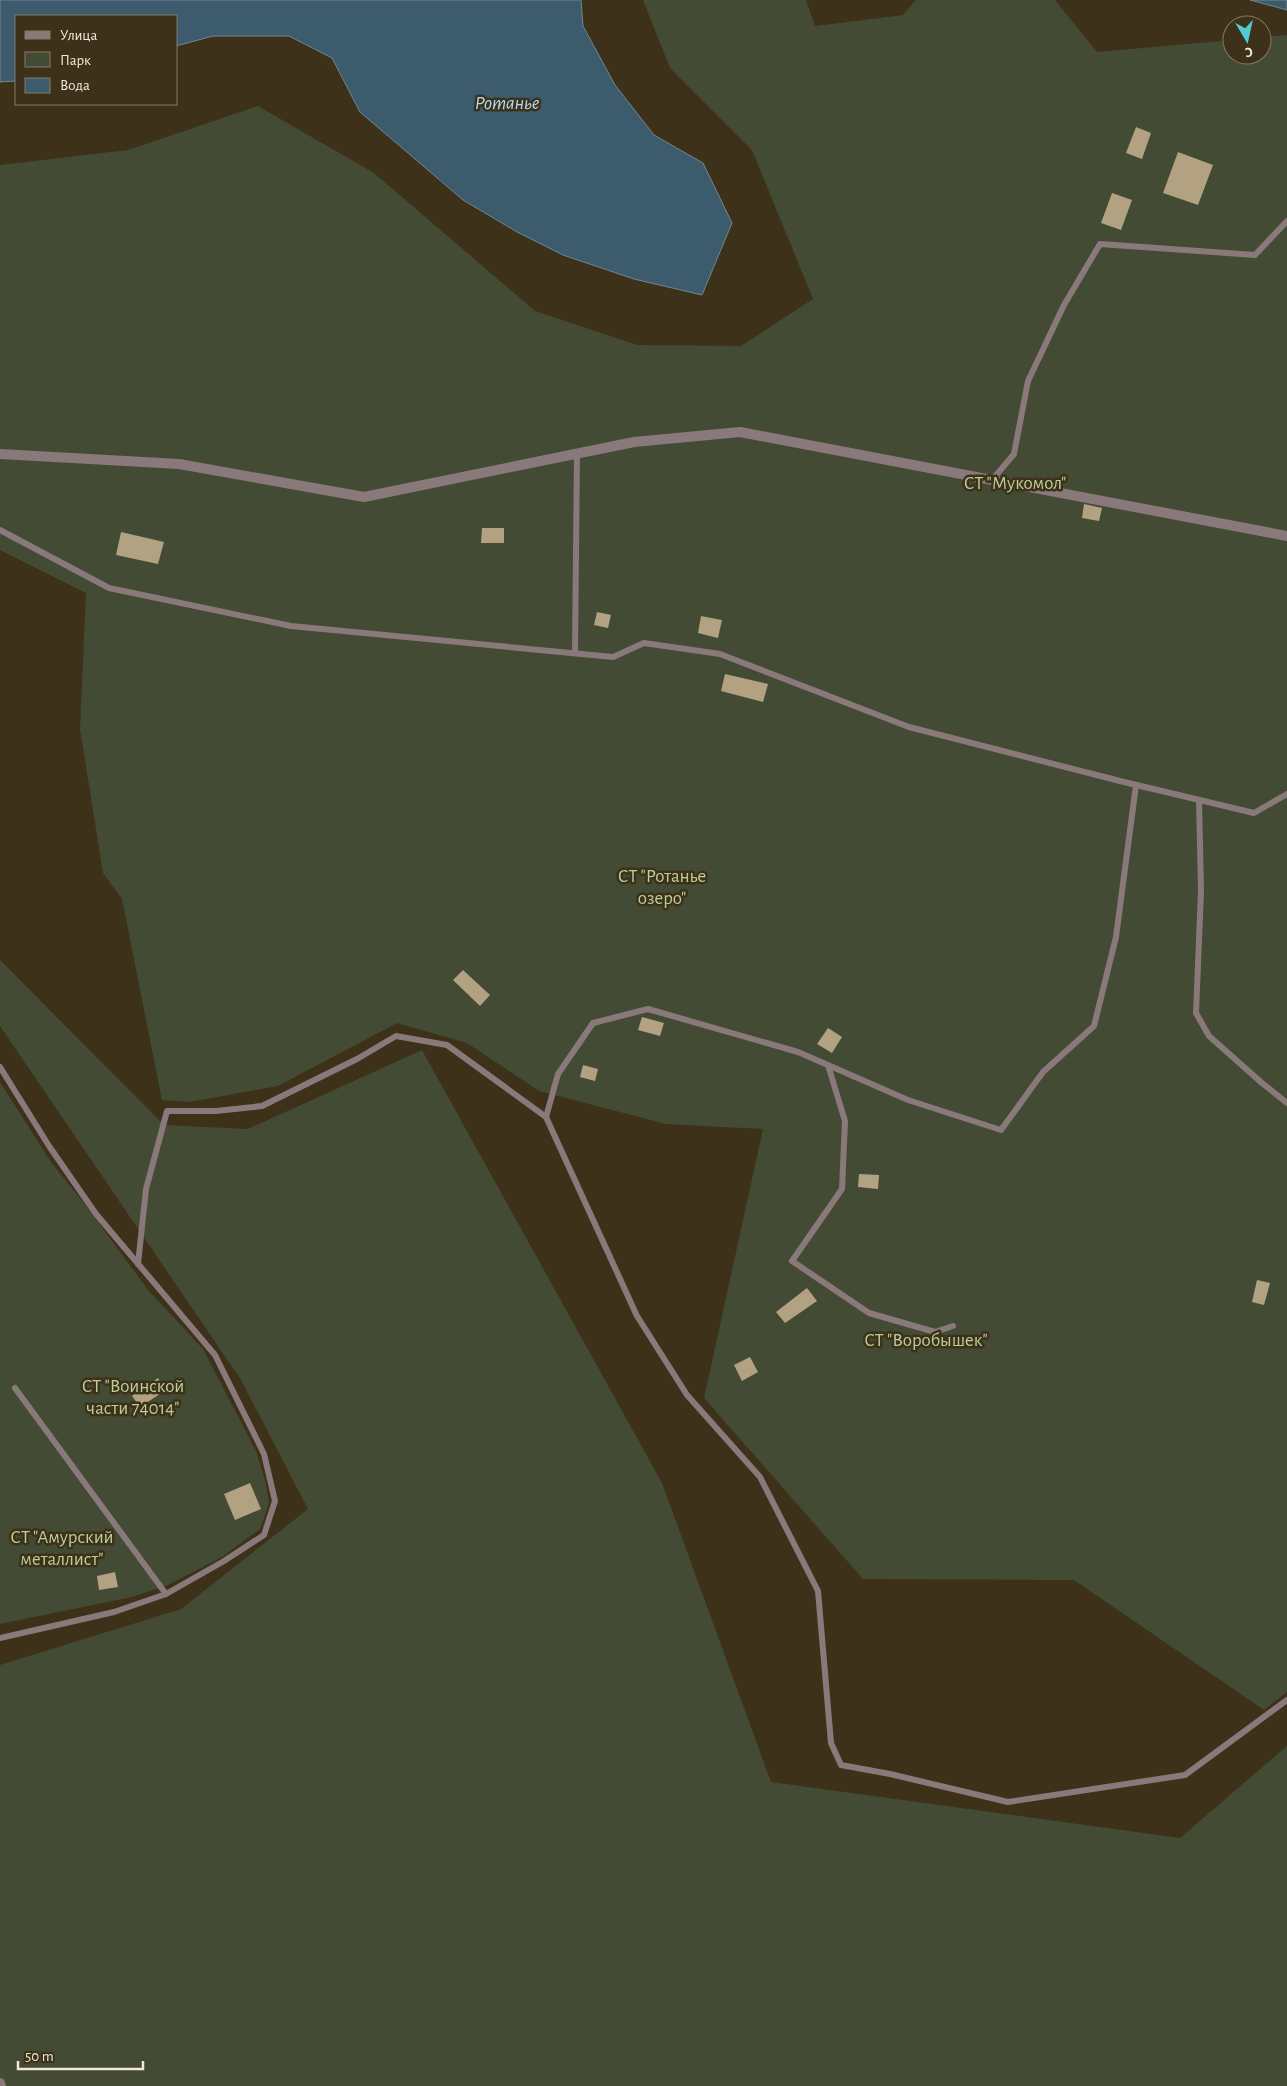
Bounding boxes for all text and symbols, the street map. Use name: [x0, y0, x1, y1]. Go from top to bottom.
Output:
legend: [15, 15, 178, 105]
north arrow: [1222, 15, 1272, 65]
text: Улица: [60, 28, 97, 43]
text: С: [1244, 44, 1254, 59]
text: Парк: [60, 53, 91, 68]
text: Вода: [60, 78, 90, 93]
water label: Ротанье: [475, 93, 539, 113]
park label: СТ "Мукомол": [964, 474, 1066, 493]
park label: СТ "Ротанье озеро": [618, 867, 706, 908]
park label: СТ "Воробышек": [864, 1331, 988, 1350]
park label: СТ "Воинской части 74014": [82, 1377, 184, 1418]
park label: СТ "Амурский металлист": [10, 1528, 114, 1569]
scale bar: [18, 2038, 142, 2070]
text: 50 m: [25, 2049, 54, 2064]

